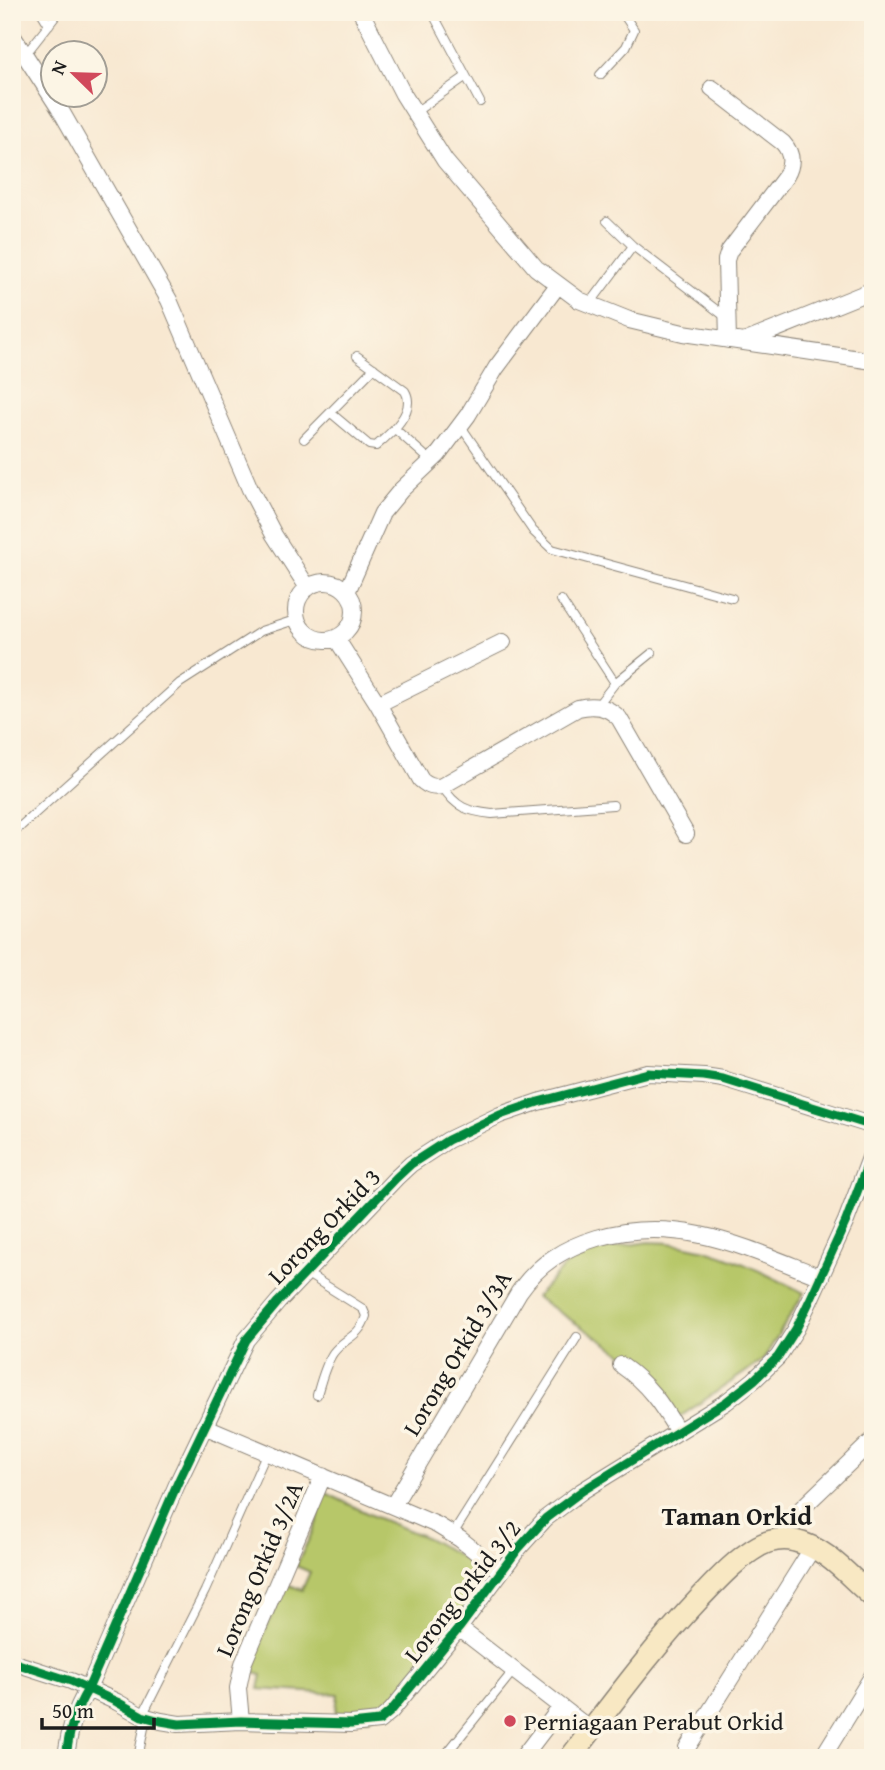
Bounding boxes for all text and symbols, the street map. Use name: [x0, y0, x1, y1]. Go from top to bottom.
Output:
north arrow: [38, 38, 108, 108]
text: N: [43, 56, 74, 79]
street label: Lorong Orkid 3: [259, 1160, 389, 1292]
street label: Lorong Orkid 3/3A: [394, 1264, 520, 1442]
street label: Lorong Orkid 3/2A: [206, 1476, 312, 1662]
district label: Taman Orkid: [662, 1496, 812, 1535]
street label: Lorong Orkid 3/2: [395, 1512, 529, 1670]
scale bar: [42, 1686, 154, 1730]
text: 50 m: [52, 1695, 94, 1726]
place label: Perniagaan Perabut Orkid: [524, 1704, 784, 1739]
marker: Perniagaan Perabut Orkid: [502, 1713, 518, 1729]

